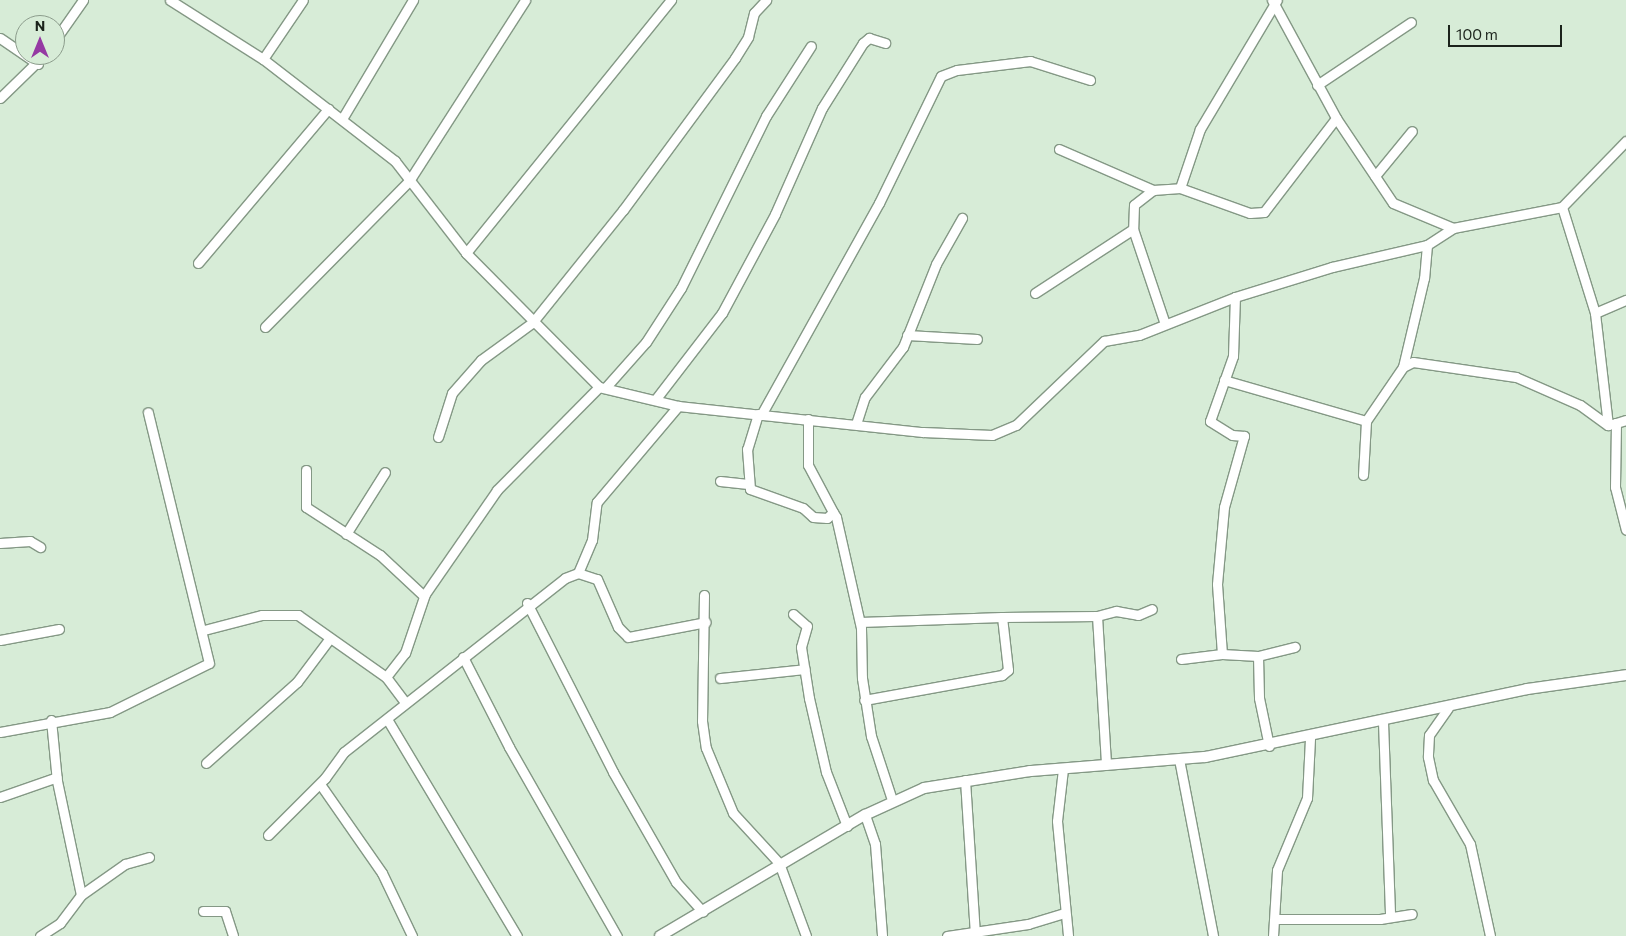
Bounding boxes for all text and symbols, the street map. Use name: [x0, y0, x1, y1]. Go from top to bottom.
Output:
north arrow: [15, 15, 65, 65]
scale bar: [1451, 15, 1565, 47]
text: N: [35, 17, 45, 34]
text: 100 m: [1456, 25, 1498, 43]

